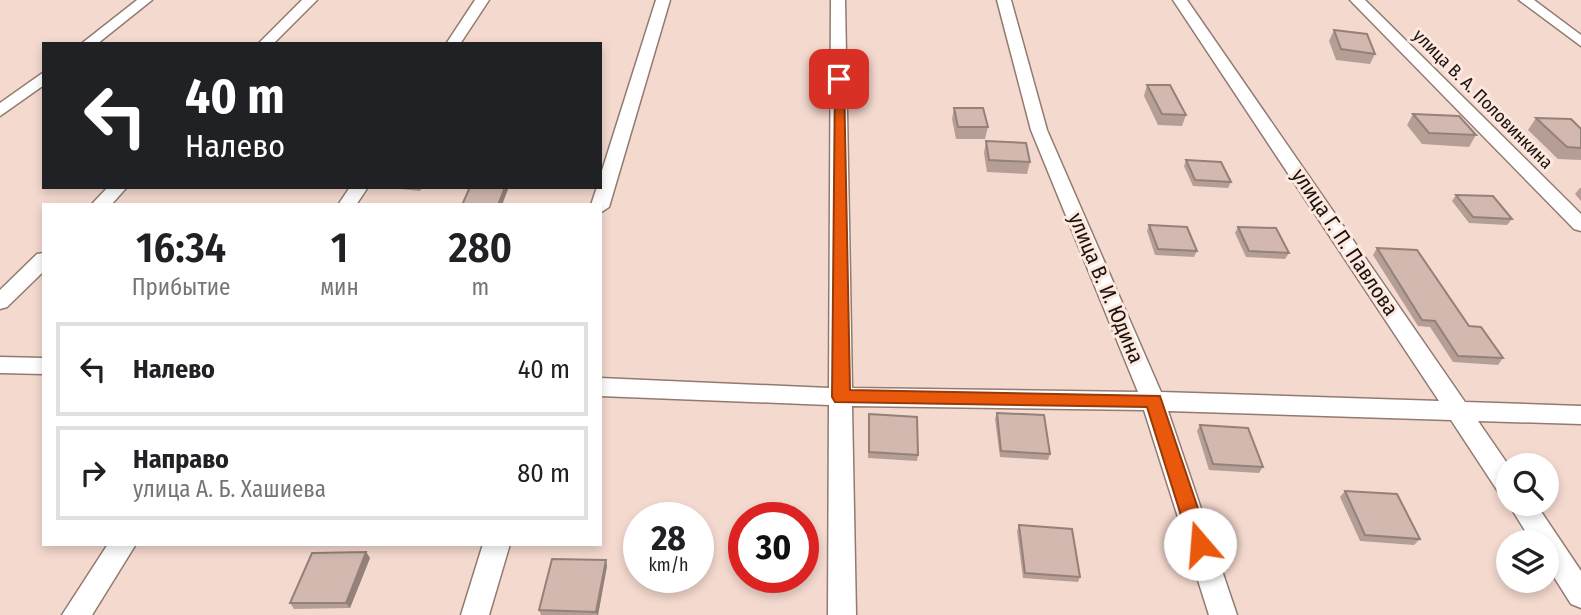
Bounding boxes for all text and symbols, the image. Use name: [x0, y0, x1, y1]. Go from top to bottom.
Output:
street label: улица В. А. Половинкина: [1409, 25, 1558, 174]
pin: [809, 49, 869, 109]
icon: arrive: [820, 60, 858, 98]
text: 40 m: [185, 67, 285, 126]
icon: left: [70, 70, 161, 161]
text: Налево: [185, 127, 285, 165]
street label: улица Г. П. Павлова: [1286, 163, 1404, 321]
street label: улица В. И. Юдина: [1063, 209, 1149, 367]
text: 16:34: [136, 223, 226, 273]
text: 1: [331, 223, 348, 273]
text: 280: [448, 223, 512, 273]
text: Прибытие: [132, 273, 230, 301]
text: мин: [320, 273, 359, 301]
text: m: [472, 273, 489, 301]
icon: left: [74, 350, 112, 388]
text: Налево: [133, 354, 215, 385]
text: 40 m: [518, 354, 570, 385]
text: Направо: [133, 444, 229, 475]
map controls: [1496, 453, 1559, 593]
button: search: [1496, 453, 1559, 516]
icon: right: [74, 454, 112, 492]
text: 80 m: [517, 458, 570, 489]
text: улица А. Б. Хашиева: [133, 475, 326, 503]
speed limit sign: 30: [728, 502, 819, 593]
position arrow: [1163, 507, 1237, 581]
text: 28: [651, 517, 686, 559]
button: layers: [1496, 530, 1559, 593]
text: km/h: [648, 554, 689, 576]

